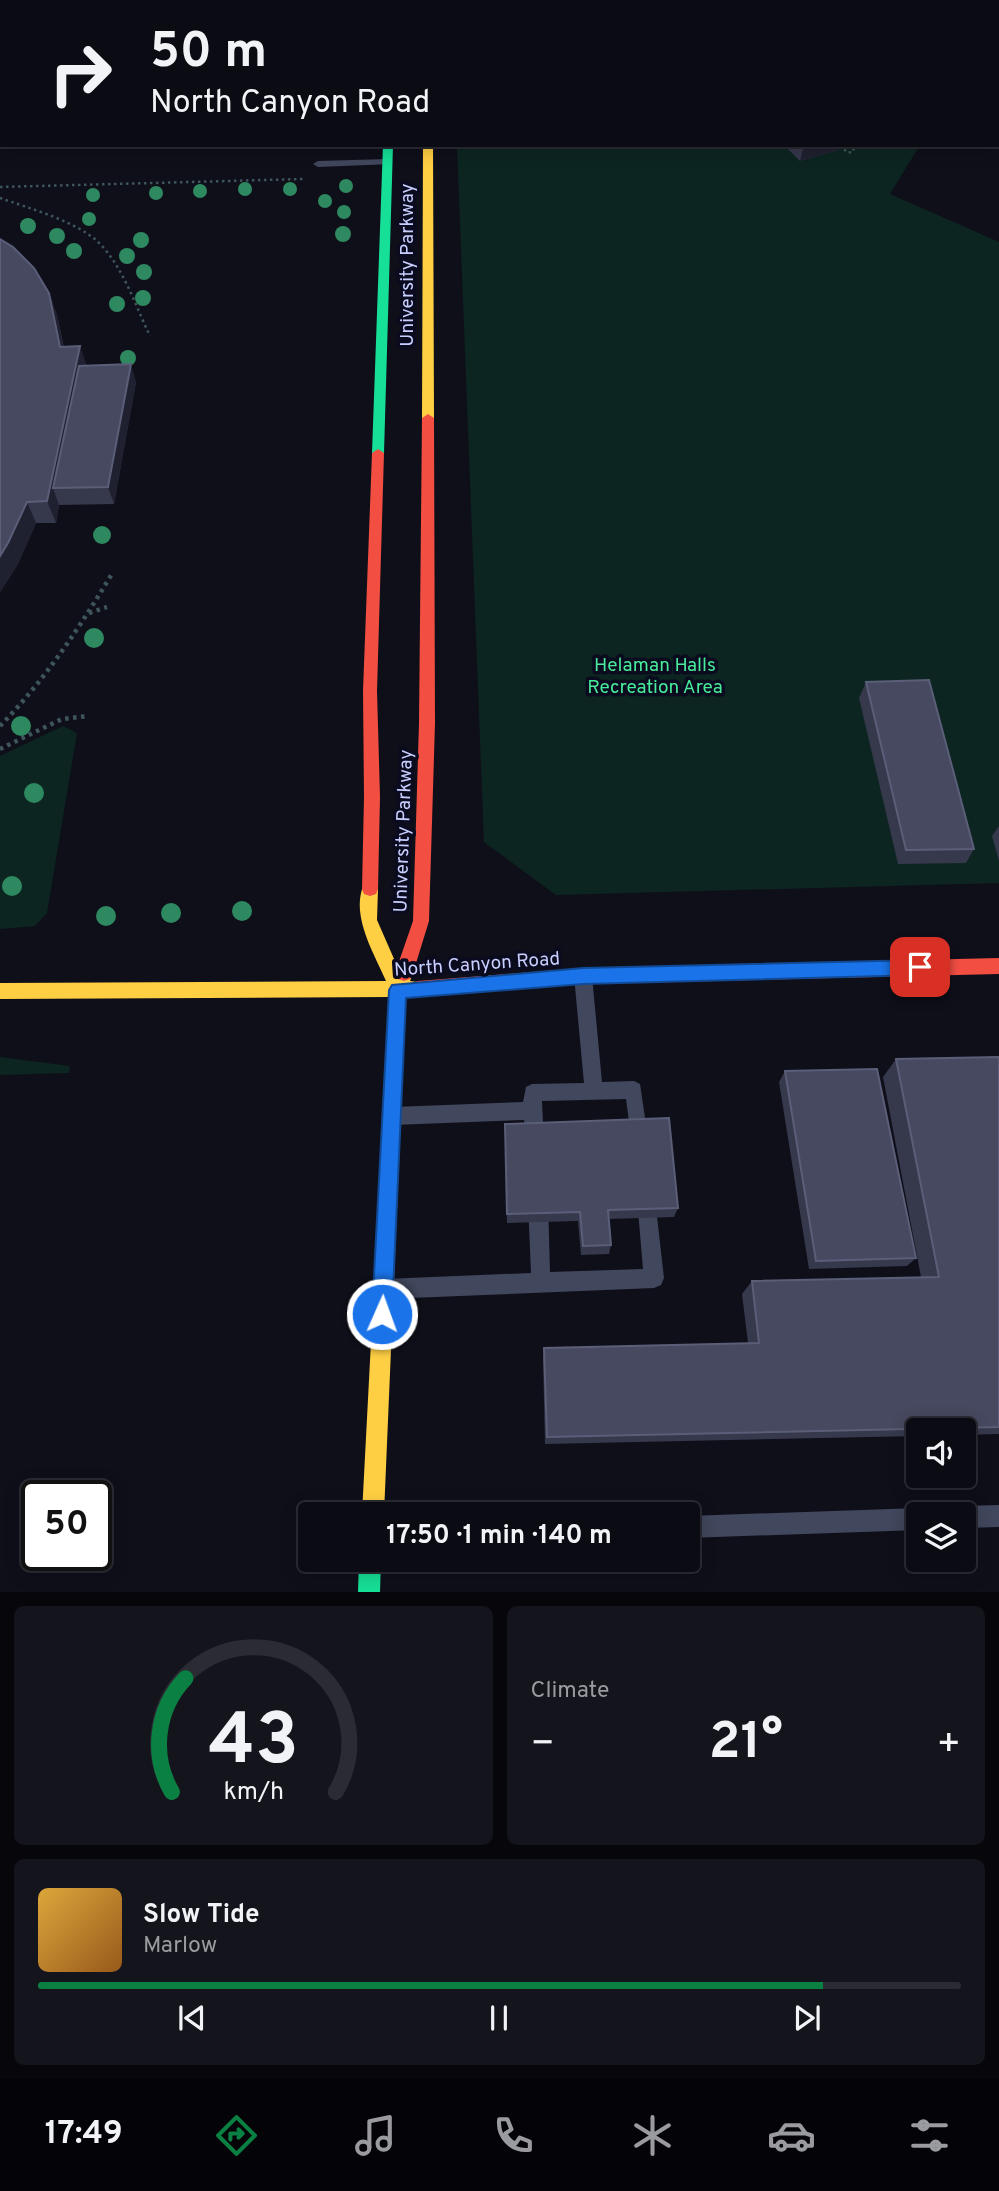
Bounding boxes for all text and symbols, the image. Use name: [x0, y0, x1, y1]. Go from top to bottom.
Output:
text: 50 m: [150, 23, 267, 85]
icon: right: [35, 28, 126, 119]
text: North Canyon Road: [150, 84, 430, 124]
street label: University Parkway: [396, 183, 420, 347]
park label: Helaman Halls Recreation Area: [587, 654, 723, 700]
street label: University Parkway: [389, 749, 419, 913]
pin: [890, 937, 950, 997]
street label: North Canyon Road: [393, 947, 561, 983]
icon: arrive: [901, 948, 939, 986]
position arrow: [345, 1277, 419, 1351]
map controls: [906, 1418, 976, 1572]
button: sound: [906, 1418, 976, 1488]
speed limit sign: 50: [21, 1480, 112, 1571]
button: layers: [906, 1502, 976, 1572]
text: 17:50 · 1 min · 140 m: [386, 1520, 612, 1553]
text: Climate: [531, 1677, 609, 1706]
text: 43: [208, 1698, 298, 1790]
text: 21°: [709, 1711, 783, 1777]
text: −: [531, 1721, 555, 1770]
text: +: [936, 1721, 961, 1770]
text: km/h: [223, 1776, 284, 1808]
text: Slow Tide: [143, 1899, 260, 1932]
text: Marlow: [143, 1932, 217, 1961]
icon: previous: [173, 1999, 211, 2037]
icon: pause: [480, 1999, 518, 2037]
icon: next: [788, 1999, 826, 2037]
icon: directions: [212, 2111, 261, 2160]
icon: music: [351, 2111, 400, 2160]
icon: phone: [489, 2111, 538, 2160]
icon: climate: [628, 2111, 677, 2160]
icon: car: [767, 2111, 816, 2160]
icon: filters: [905, 2111, 954, 2160]
text: 17:49: [45, 2115, 123, 2155]

